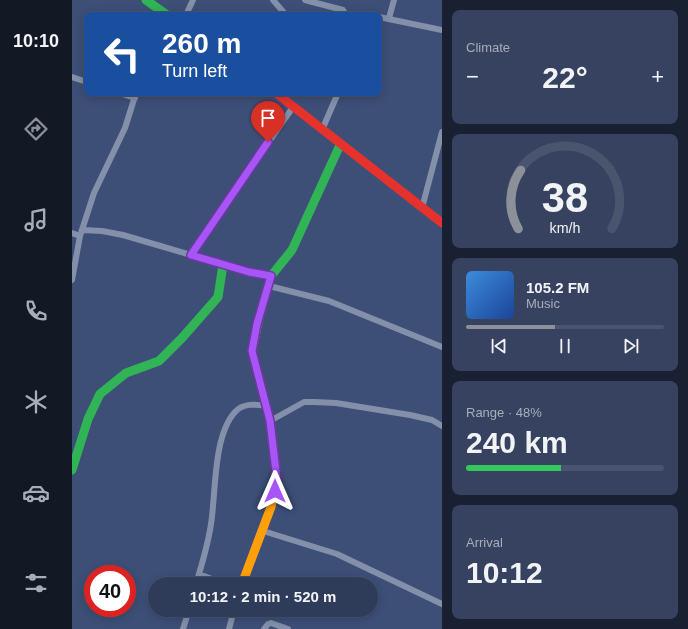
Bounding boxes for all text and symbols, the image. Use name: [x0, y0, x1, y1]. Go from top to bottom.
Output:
icon: left: [96, 28, 148, 80]
text: 260 m: [162, 28, 241, 59]
text: 10:10: [13, 31, 59, 51]
text: Climate: [466, 40, 510, 55]
text: Turn left: [162, 61, 227, 81]
text: 22°: [542, 61, 588, 94]
text: −: [466, 64, 479, 89]
text: +: [651, 64, 664, 89]
pin: [251, 101, 285, 142]
icon: arrive: [257, 107, 279, 129]
icon: directions: [22, 115, 50, 143]
text: 38: [542, 173, 588, 220]
icon: music: [22, 206, 50, 234]
text: km/h: [550, 219, 581, 235]
text: 105.2 FM: [526, 279, 589, 296]
text: Music: [526, 296, 560, 311]
icon: phone: [22, 297, 50, 325]
icon: previous: [488, 335, 510, 357]
icon: pause: [554, 335, 576, 357]
icon: next: [620, 335, 642, 357]
icon: climate: [22, 388, 50, 416]
text: Range · 48%: [466, 405, 542, 420]
text: 240 km: [466, 426, 568, 459]
position arrow: [254, 470, 296, 512]
icon: car: [22, 479, 50, 507]
text: Arrival: [466, 535, 503, 550]
text: 10:12: [466, 556, 543, 589]
speed limit sign: 40: [84, 565, 136, 617]
icon: filters: [22, 569, 50, 597]
text: 10:12 · 2 min · 520 m: [190, 588, 336, 605]

